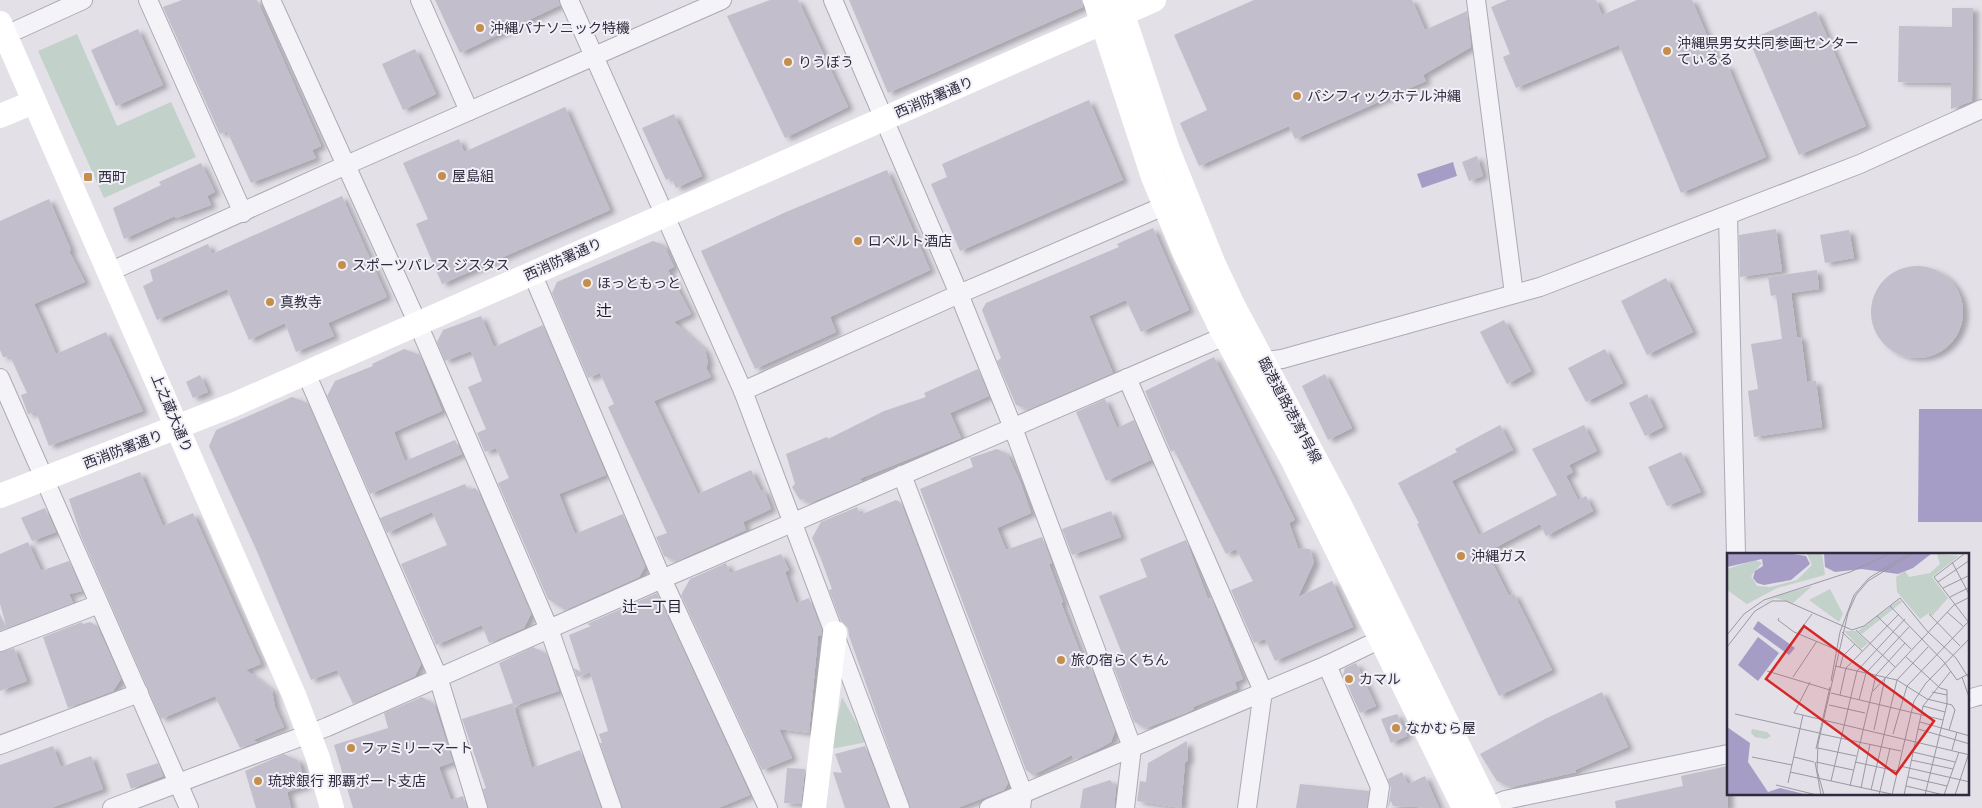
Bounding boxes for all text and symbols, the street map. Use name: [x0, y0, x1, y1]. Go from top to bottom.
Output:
place label: 沖縄パナソニック特機: [490, 19, 630, 36]
marker: 沖縄パナソニック特機: [474, 22, 486, 34]
place label: 沖縄県男女共同参画センター てぃるる: [1677, 34, 1859, 67]
marker: 沖縄県男女共同参画センター てぃるる: [1661, 45, 1673, 57]
place label: りうぼう: [798, 53, 854, 70]
marker: りうぼう: [782, 56, 794, 68]
street label: 西消防署通り: [892, 72, 976, 121]
place label: パシフィックホテル沖縄: [1307, 87, 1461, 104]
marker: パシフィックホテル沖縄: [1291, 90, 1303, 102]
place label: 屋島組: [452, 167, 494, 184]
place label: 西町: [98, 168, 126, 185]
marker: 屋島組: [436, 170, 448, 182]
marker: 西町: [82, 171, 94, 183]
place label: ロベルト酒店: [868, 232, 952, 249]
street label: 西消防署通り: [521, 234, 605, 283]
marker: ロベルト酒店: [852, 235, 864, 247]
place label: スポーツパレス ジスタス: [352, 256, 510, 273]
marker: スポーツパレス ジスタス: [336, 259, 348, 271]
place label: ほっともっと: [597, 274, 681, 291]
marker: ほっともっと: [581, 277, 593, 289]
place label: 真教寺: [280, 293, 322, 310]
marker: 真教寺: [264, 296, 276, 308]
district label: 辻: [596, 300, 612, 320]
street label: 臨港道路港湾1号線: [1255, 354, 1326, 466]
street label: 上之蔵大通り: [148, 371, 197, 455]
street label: 西消防署通り: [81, 426, 165, 472]
place label: 沖縄ガス: [1471, 547, 1527, 564]
marker: 沖縄ガス: [1455, 550, 1467, 562]
inset map: [1727, 553, 1970, 796]
district label: 辻一丁目: [622, 597, 682, 616]
place label: 旅の宿らくちん: [1071, 651, 1169, 668]
marker: 旅の宿らくちん: [1055, 654, 1067, 666]
place label: カマル: [1359, 670, 1401, 687]
marker: カマル: [1343, 673, 1355, 685]
place label: なかむら屋: [1406, 719, 1476, 736]
marker: なかむら屋: [1390, 722, 1402, 734]
place label: ファミリーマート: [361, 739, 473, 756]
marker: ファミリーマート: [345, 742, 357, 754]
place label: 琉球銀行 那覇ポート支店: [268, 772, 426, 789]
marker: 琉球銀行 那覇ポート支店: [252, 775, 264, 787]

